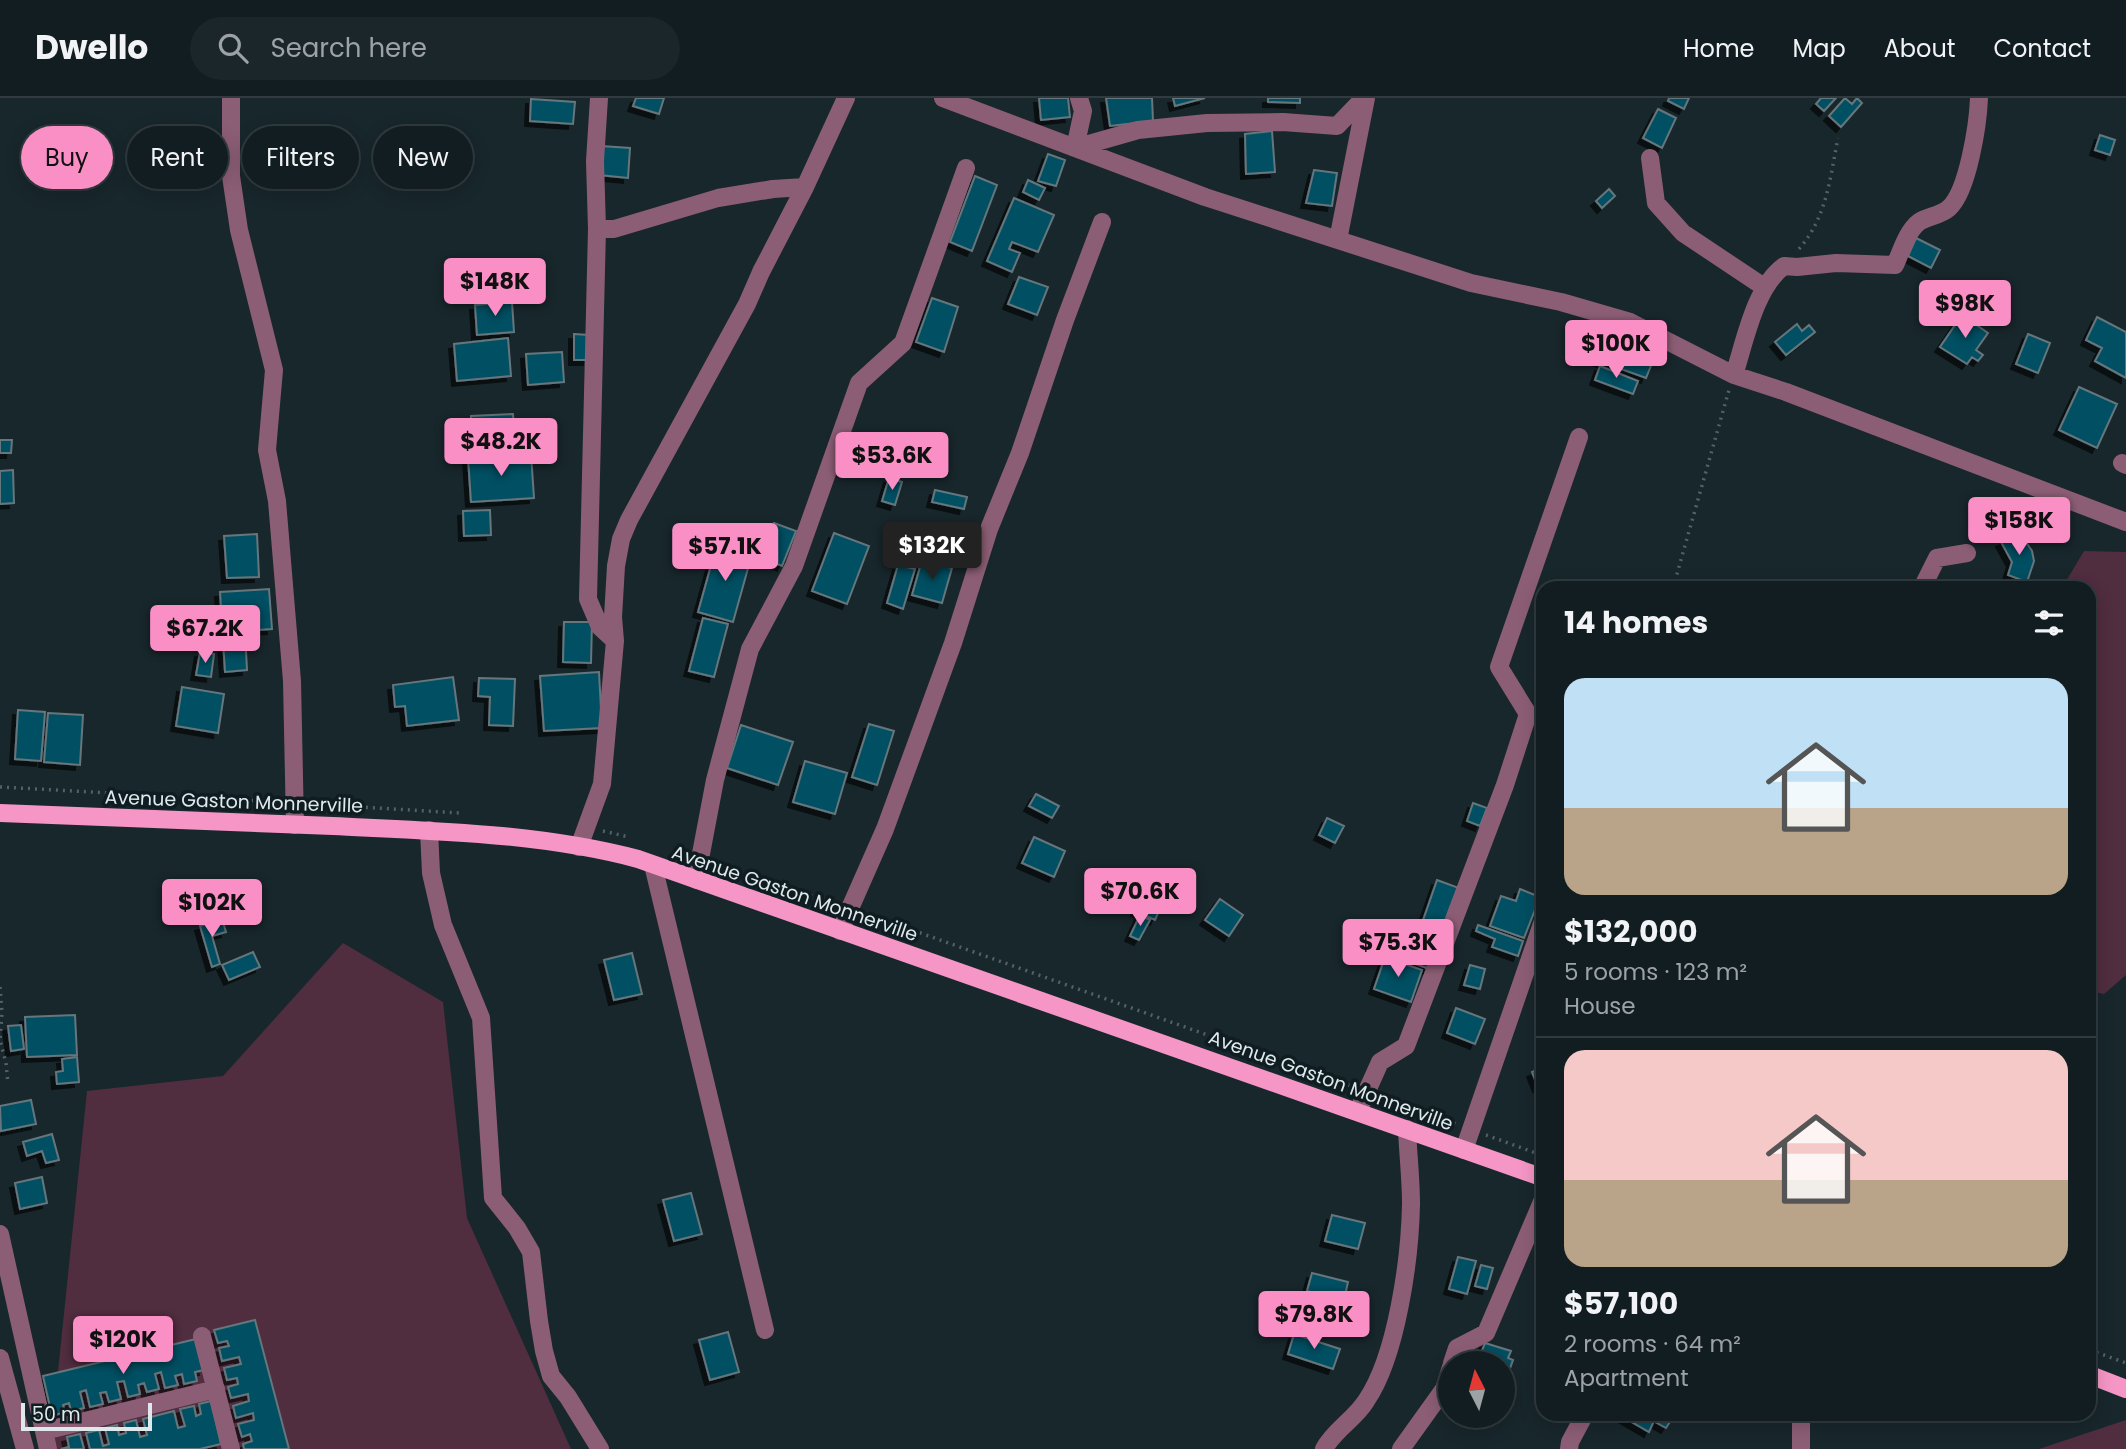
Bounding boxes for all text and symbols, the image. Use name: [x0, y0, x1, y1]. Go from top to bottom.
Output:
search box: [190, 17, 680, 80]
text: Dwello: [35, 24, 148, 71]
icon: search: [214, 29, 252, 67]
text: Search here: [270, 30, 427, 66]
text: Home: [1683, 32, 1755, 65]
text: Map: [1793, 32, 1846, 65]
text: About: [1884, 32, 1955, 65]
text: Contact: [1993, 32, 2091, 65]
chip: Buy: [21, 126, 113, 189]
chip: Rent: [127, 126, 228, 189]
chip: Filters: [242, 126, 359, 189]
chip: New: [373, 126, 473, 189]
pin: $148K: [446, 258, 544, 318]
text: $148K: [460, 265, 530, 297]
pin: $98K: [1924, 280, 2006, 340]
text: $98K: [1935, 287, 1995, 319]
pin: $100K: [1567, 320, 1665, 380]
text: $100K: [1581, 327, 1651, 359]
pin: $48.2K: [444, 418, 558, 478]
text: $48.2K: [460, 425, 542, 457]
pin: $53.6K: [835, 432, 949, 492]
text: $53.6K: [851, 439, 933, 471]
pin: $158K: [1970, 498, 2068, 557]
text: $158K: [1984, 504, 2054, 536]
pin: $132K: [883, 522, 981, 582]
pin: $57.1K: [668, 524, 782, 583]
text: $132K: [899, 529, 965, 561]
text: $57.1K: [688, 530, 762, 562]
text: 14 homes: [1564, 601, 1708, 644]
icon: filters: [2030, 604, 2068, 642]
pin: $67.2K: [148, 606, 262, 665]
text: $67.2K: [166, 612, 244, 644]
icon: home: [1753, 724, 1879, 850]
street label: Avenue Gaston Monnerville: [104, 783, 364, 820]
street label: Avenue Gaston Monnerville: [668, 839, 921, 948]
pin: $70.6K: [1083, 868, 1197, 928]
text: $70.6K: [1100, 875, 1180, 907]
pin: $102K: [163, 880, 261, 939]
text: $102K: [178, 886, 246, 918]
text: $132,000: [1564, 910, 1698, 953]
pin: $75.3K: [1341, 920, 1455, 979]
text: $75.3K: [1359, 926, 1437, 958]
text: 5 rooms · 123 m²: [1564, 956, 1747, 988]
text: House: [1564, 990, 1636, 1022]
street label: Avenue Gaston Monnerville: [1205, 1024, 1457, 1137]
icon: home: [1753, 1096, 1879, 1222]
text: $57,100: [1564, 1282, 1678, 1325]
pin: $79.8K: [1257, 1292, 1371, 1351]
text: $79.8K: [1274, 1298, 1354, 1330]
pin: $120K: [74, 1316, 172, 1376]
text: $120K: [89, 1323, 157, 1355]
text: 2 rooms · 64 m²: [1564, 1328, 1741, 1360]
north arrow: [1438, 1351, 1516, 1428]
map controls: [1438, 1351, 1515, 1428]
text: Apartment: [1564, 1362, 1689, 1394]
scale bar: [21, 1400, 152, 1432]
text: 50 m: [32, 1401, 81, 1428]

